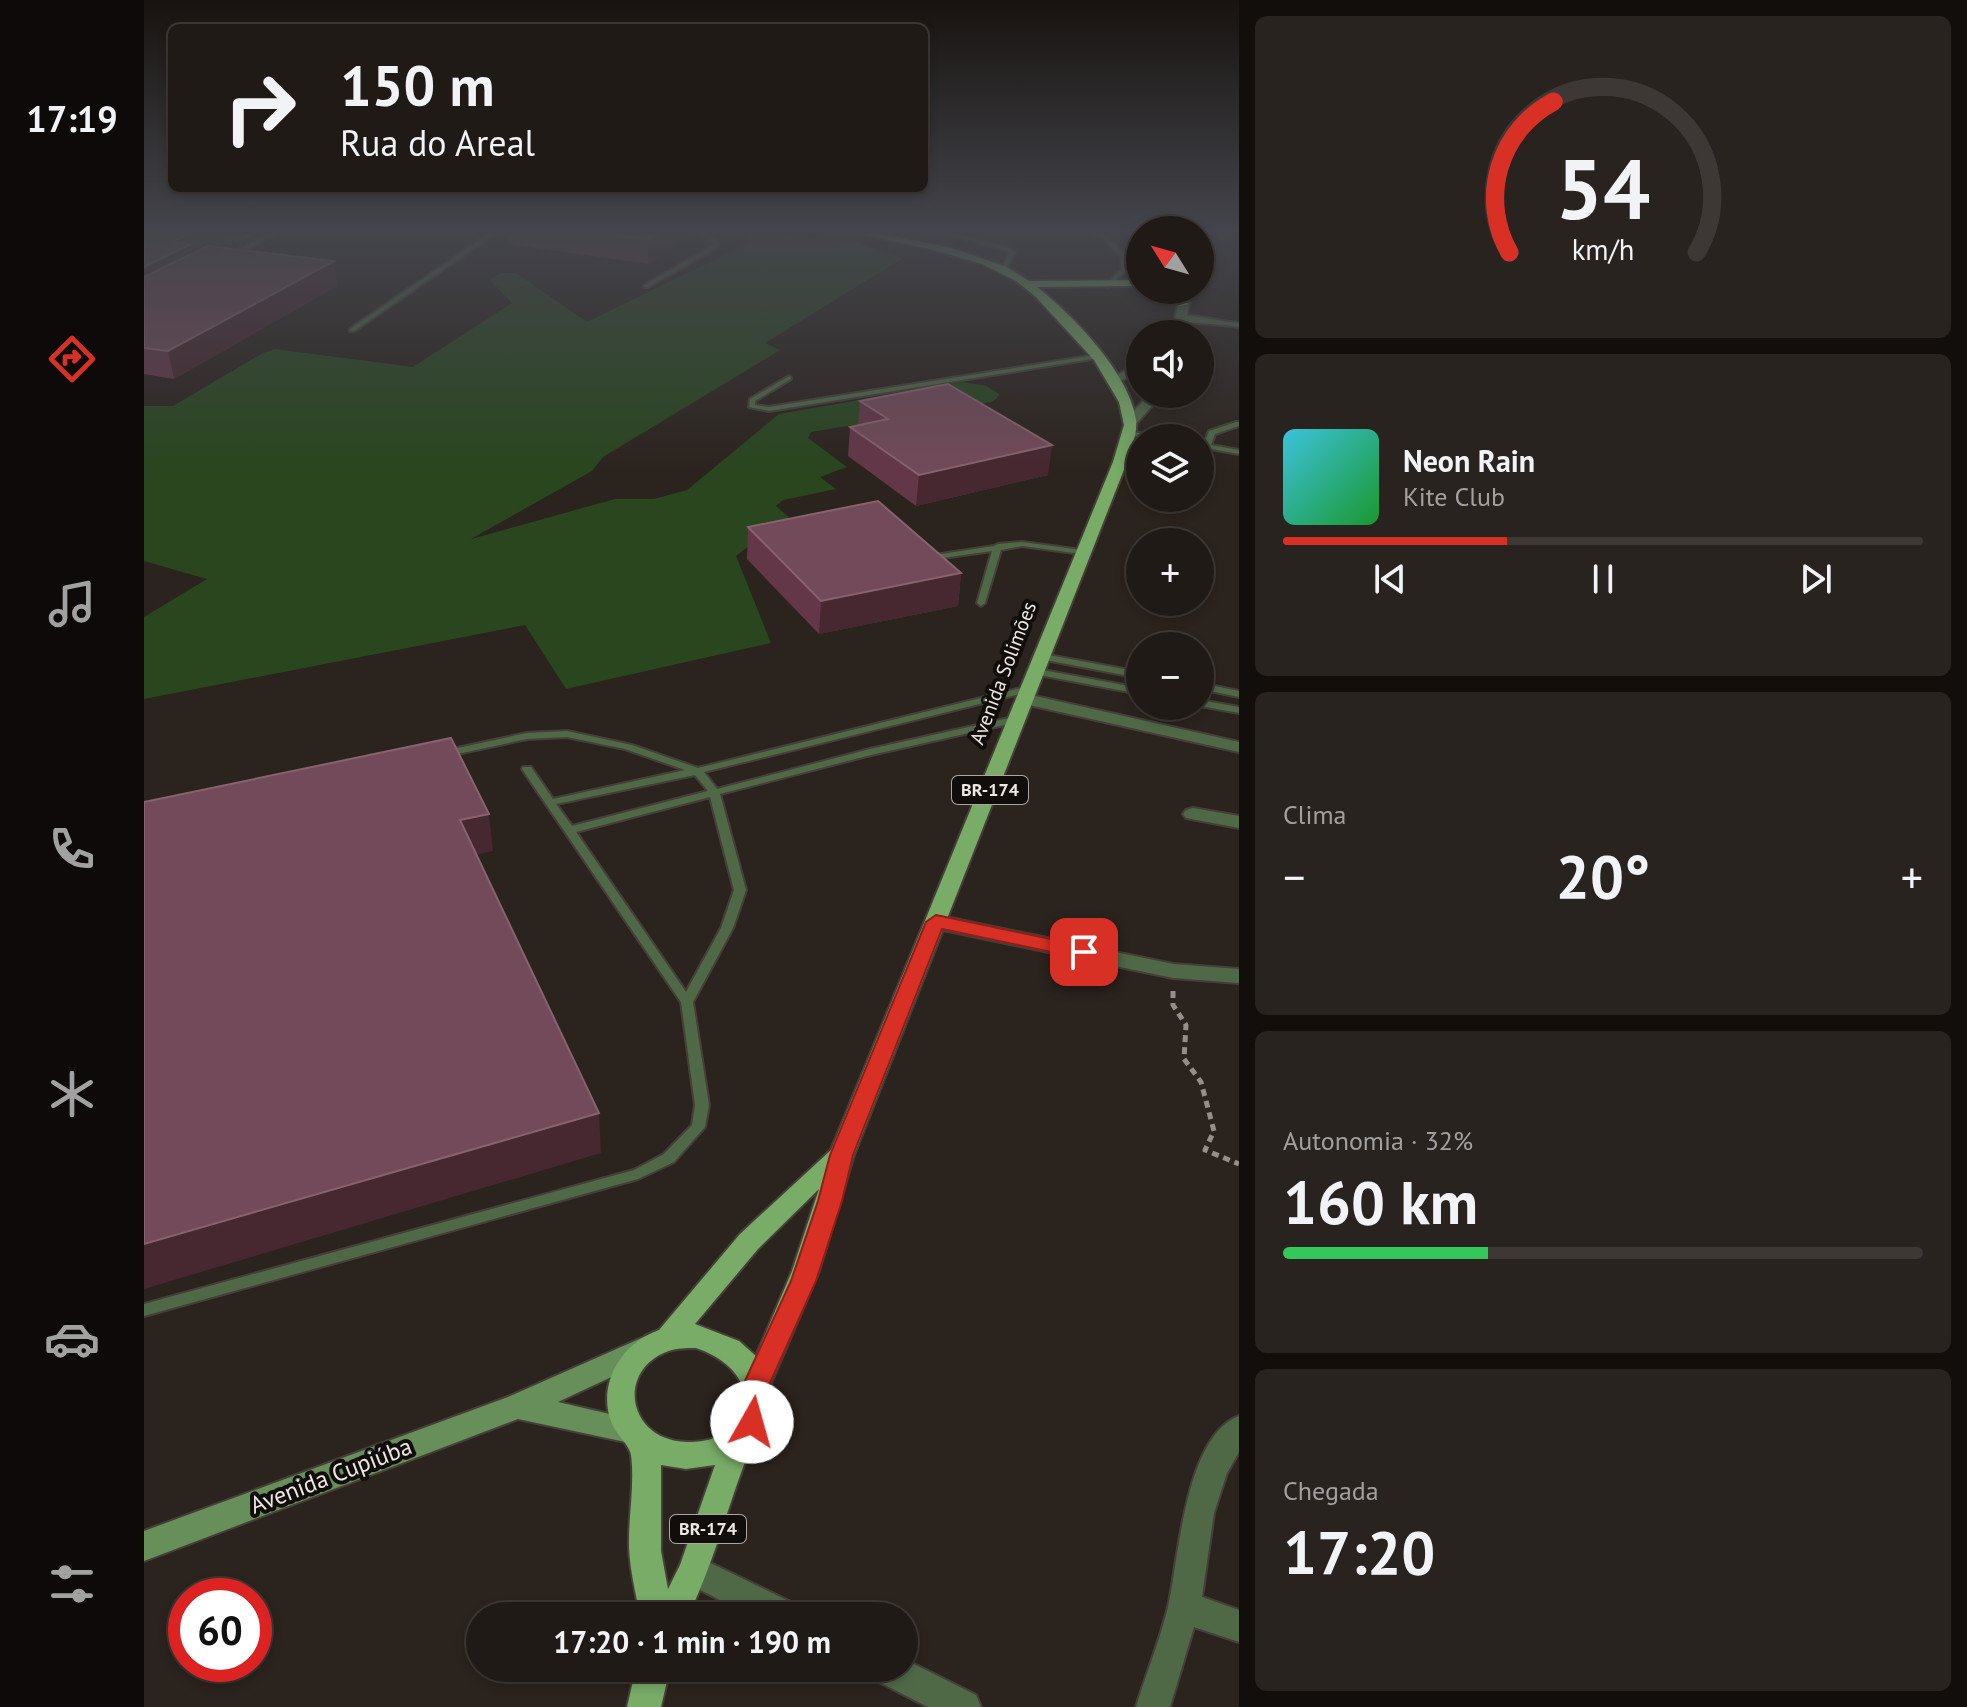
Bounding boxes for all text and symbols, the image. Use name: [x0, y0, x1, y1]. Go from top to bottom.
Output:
text: 150 m: [340, 49, 495, 121]
icon: right: [208, 56, 312, 160]
text: 17:19: [26, 95, 118, 142]
text: Rua do Areal: [340, 119, 535, 166]
text: 54: [1556, 134, 1650, 242]
north arrow: [1126, 216, 1214, 304]
map controls: [1126, 216, 1214, 720]
text: km/h: [1572, 231, 1634, 268]
button: sound: [1126, 320, 1214, 408]
icon: directions: [44, 331, 100, 387]
button: layers: [1126, 424, 1214, 512]
text: Neon Rain: [1403, 441, 1535, 480]
text: Kite Club: [1403, 480, 1505, 513]
button: +: [1126, 528, 1214, 616]
icon: previous: [1368, 557, 1412, 601]
icon: pause: [1581, 557, 1625, 601]
icon: next: [1794, 557, 1838, 601]
icon: music: [44, 576, 100, 632]
street label: Avenida Solimões: [964, 598, 1042, 748]
button: −: [1126, 632, 1214, 720]
road number: BR-174: [952, 776, 1028, 804]
text: Clima: [1283, 798, 1346, 831]
icon: phone: [44, 821, 100, 877]
text: 20°: [1556, 837, 1650, 915]
text: −: [1283, 848, 1305, 905]
text: +: [1901, 848, 1923, 905]
pin: [1050, 918, 1118, 986]
icon: arrive: [1062, 930, 1106, 974]
icon: climate: [44, 1066, 100, 1122]
text: Autonomia · 32%: [1283, 1124, 1473, 1157]
text: 160 km: [1283, 1163, 1478, 1241]
icon: car: [44, 1311, 100, 1367]
position arrow: [710, 1380, 794, 1464]
street label: Avenida Cupiúba: [245, 1430, 416, 1521]
text: Chegada: [1283, 1474, 1379, 1507]
text: 17:20: [1283, 1513, 1435, 1591]
road number: BR-174: [670, 1515, 746, 1543]
icon: filters: [44, 1556, 100, 1612]
speed limit sign: 60: [168, 1578, 272, 1682]
text: 17:20 · 1 min · 190 m: [553, 1622, 831, 1661]

